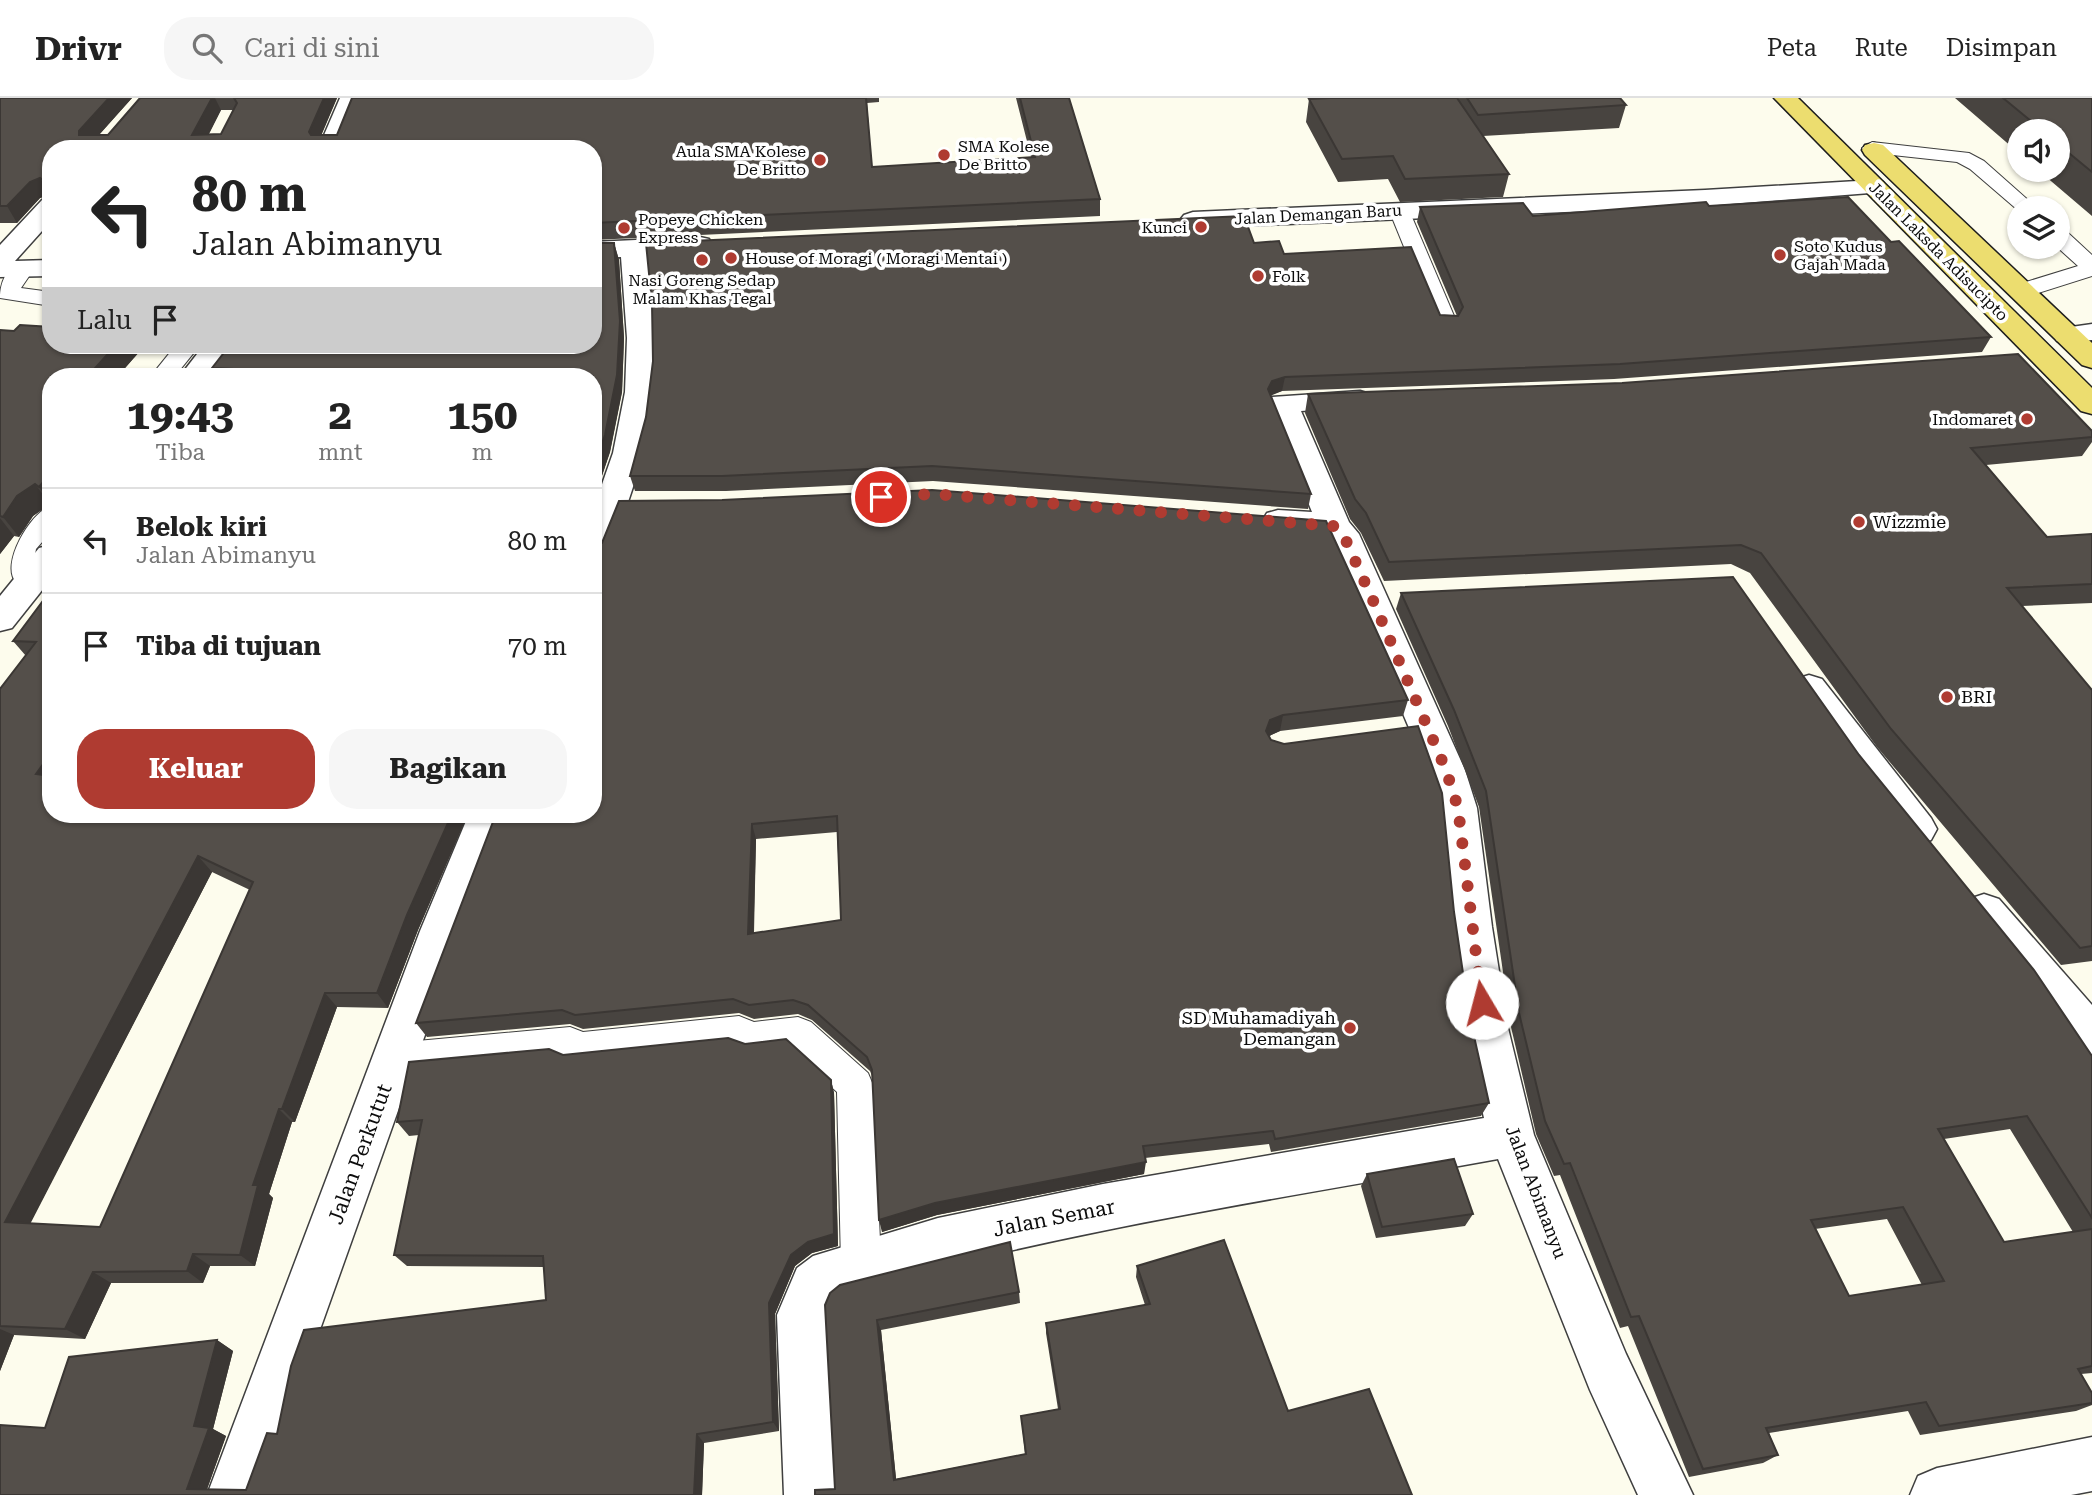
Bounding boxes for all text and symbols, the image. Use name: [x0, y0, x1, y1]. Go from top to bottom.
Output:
search box: [164, 17, 654, 80]
text: Drivr: [35, 29, 122, 68]
icon: search: [188, 29, 226, 67]
text: Cari di sini: [244, 33, 380, 63]
text: Peta: [1767, 34, 1817, 62]
text: Rute: [1855, 34, 1908, 62]
text: Disimpan: [1946, 34, 2057, 62]
map controls: [2007, 119, 2070, 259]
button: sound: [2007, 119, 2070, 182]
place label: SMA Kolese De Britto: [958, 137, 1050, 174]
place label: Aula SMA Kolese De Britto: [676, 142, 806, 179]
marker: SMA Kolese De Britto: [936, 147, 952, 163]
marker: Aula SMA Kolese De Britto: [812, 152, 828, 168]
text: 80 m: [192, 166, 307, 223]
icon: left: [77, 168, 168, 259]
street label: Jalan Laksda Adisucipto: [1865, 178, 2012, 325]
button: layers: [2007, 196, 2070, 259]
street label: Jalan Demangan Baru: [1234, 201, 1402, 228]
place label: Popeye Chicken Express: [638, 210, 763, 247]
place label: Kunci: [1141, 218, 1187, 237]
marker: Kunci: [1193, 219, 1209, 235]
marker: Popeye Chicken Express: [616, 220, 632, 236]
text: Jalan Abimanyu: [192, 225, 442, 263]
place label: Soto Kudus Gajah Mada: [1794, 237, 1886, 274]
marker: Soto Kudus Gajah Mada: [1772, 247, 1788, 263]
place label: House of Moragi ( Moragi Mentai ): [745, 249, 1007, 268]
marker: House of Moragi ( Moragi Mentai ): [723, 250, 739, 266]
marker: Nasi Goreng Sedap Malam Khas Tegal: [694, 252, 710, 268]
place label: Folk: [1272, 267, 1306, 286]
marker: Folk: [1250, 268, 1266, 284]
place label: Nasi Goreng Sedap Malam Khas Tegal: [628, 271, 776, 308]
icon: arrive: [146, 301, 184, 339]
text: Lalu: [77, 305, 132, 335]
text: 19:43: [126, 390, 234, 439]
text: 2: [329, 390, 352, 439]
text: 150: [447, 390, 518, 439]
place label: Indomaret: [1932, 410, 2013, 429]
marker: Indomaret: [2019, 411, 2035, 427]
text: Tiba: [155, 439, 205, 466]
text: mnt: [318, 439, 363, 466]
text: m: [472, 439, 493, 466]
pin: [851, 467, 911, 527]
icon: arrive: [862, 478, 900, 516]
place label: Wizzmie: [1873, 511, 1946, 532]
text: Belok kiri: [136, 512, 267, 542]
marker: Wizzmie: [1851, 514, 1867, 530]
icon: left: [77, 522, 115, 560]
text: 80 m: [508, 526, 567, 556]
text: Jalan Abimanyu: [136, 542, 316, 569]
icon: arrive: [77, 627, 115, 665]
text: Tiba di tujuan: [136, 631, 321, 661]
text: 70 m: [508, 631, 567, 661]
place label: BRI: [1961, 686, 1992, 707]
marker: BRI: [1939, 689, 1955, 705]
button: Keluar: [77, 729, 315, 809]
button: Bagikan: [329, 729, 567, 809]
position arrow: [1445, 966, 1519, 1040]
place label: SD Muhamadiyah Demangan: [1182, 1007, 1336, 1049]
marker: SD Muhamadiyah Demangan: [1342, 1020, 1358, 1036]
street label: Jalan Perkutut: [323, 1080, 397, 1227]
street label: Jalan Abimanyu: [1501, 1122, 1572, 1261]
street label: Jalan Semar: [991, 1194, 1117, 1242]

